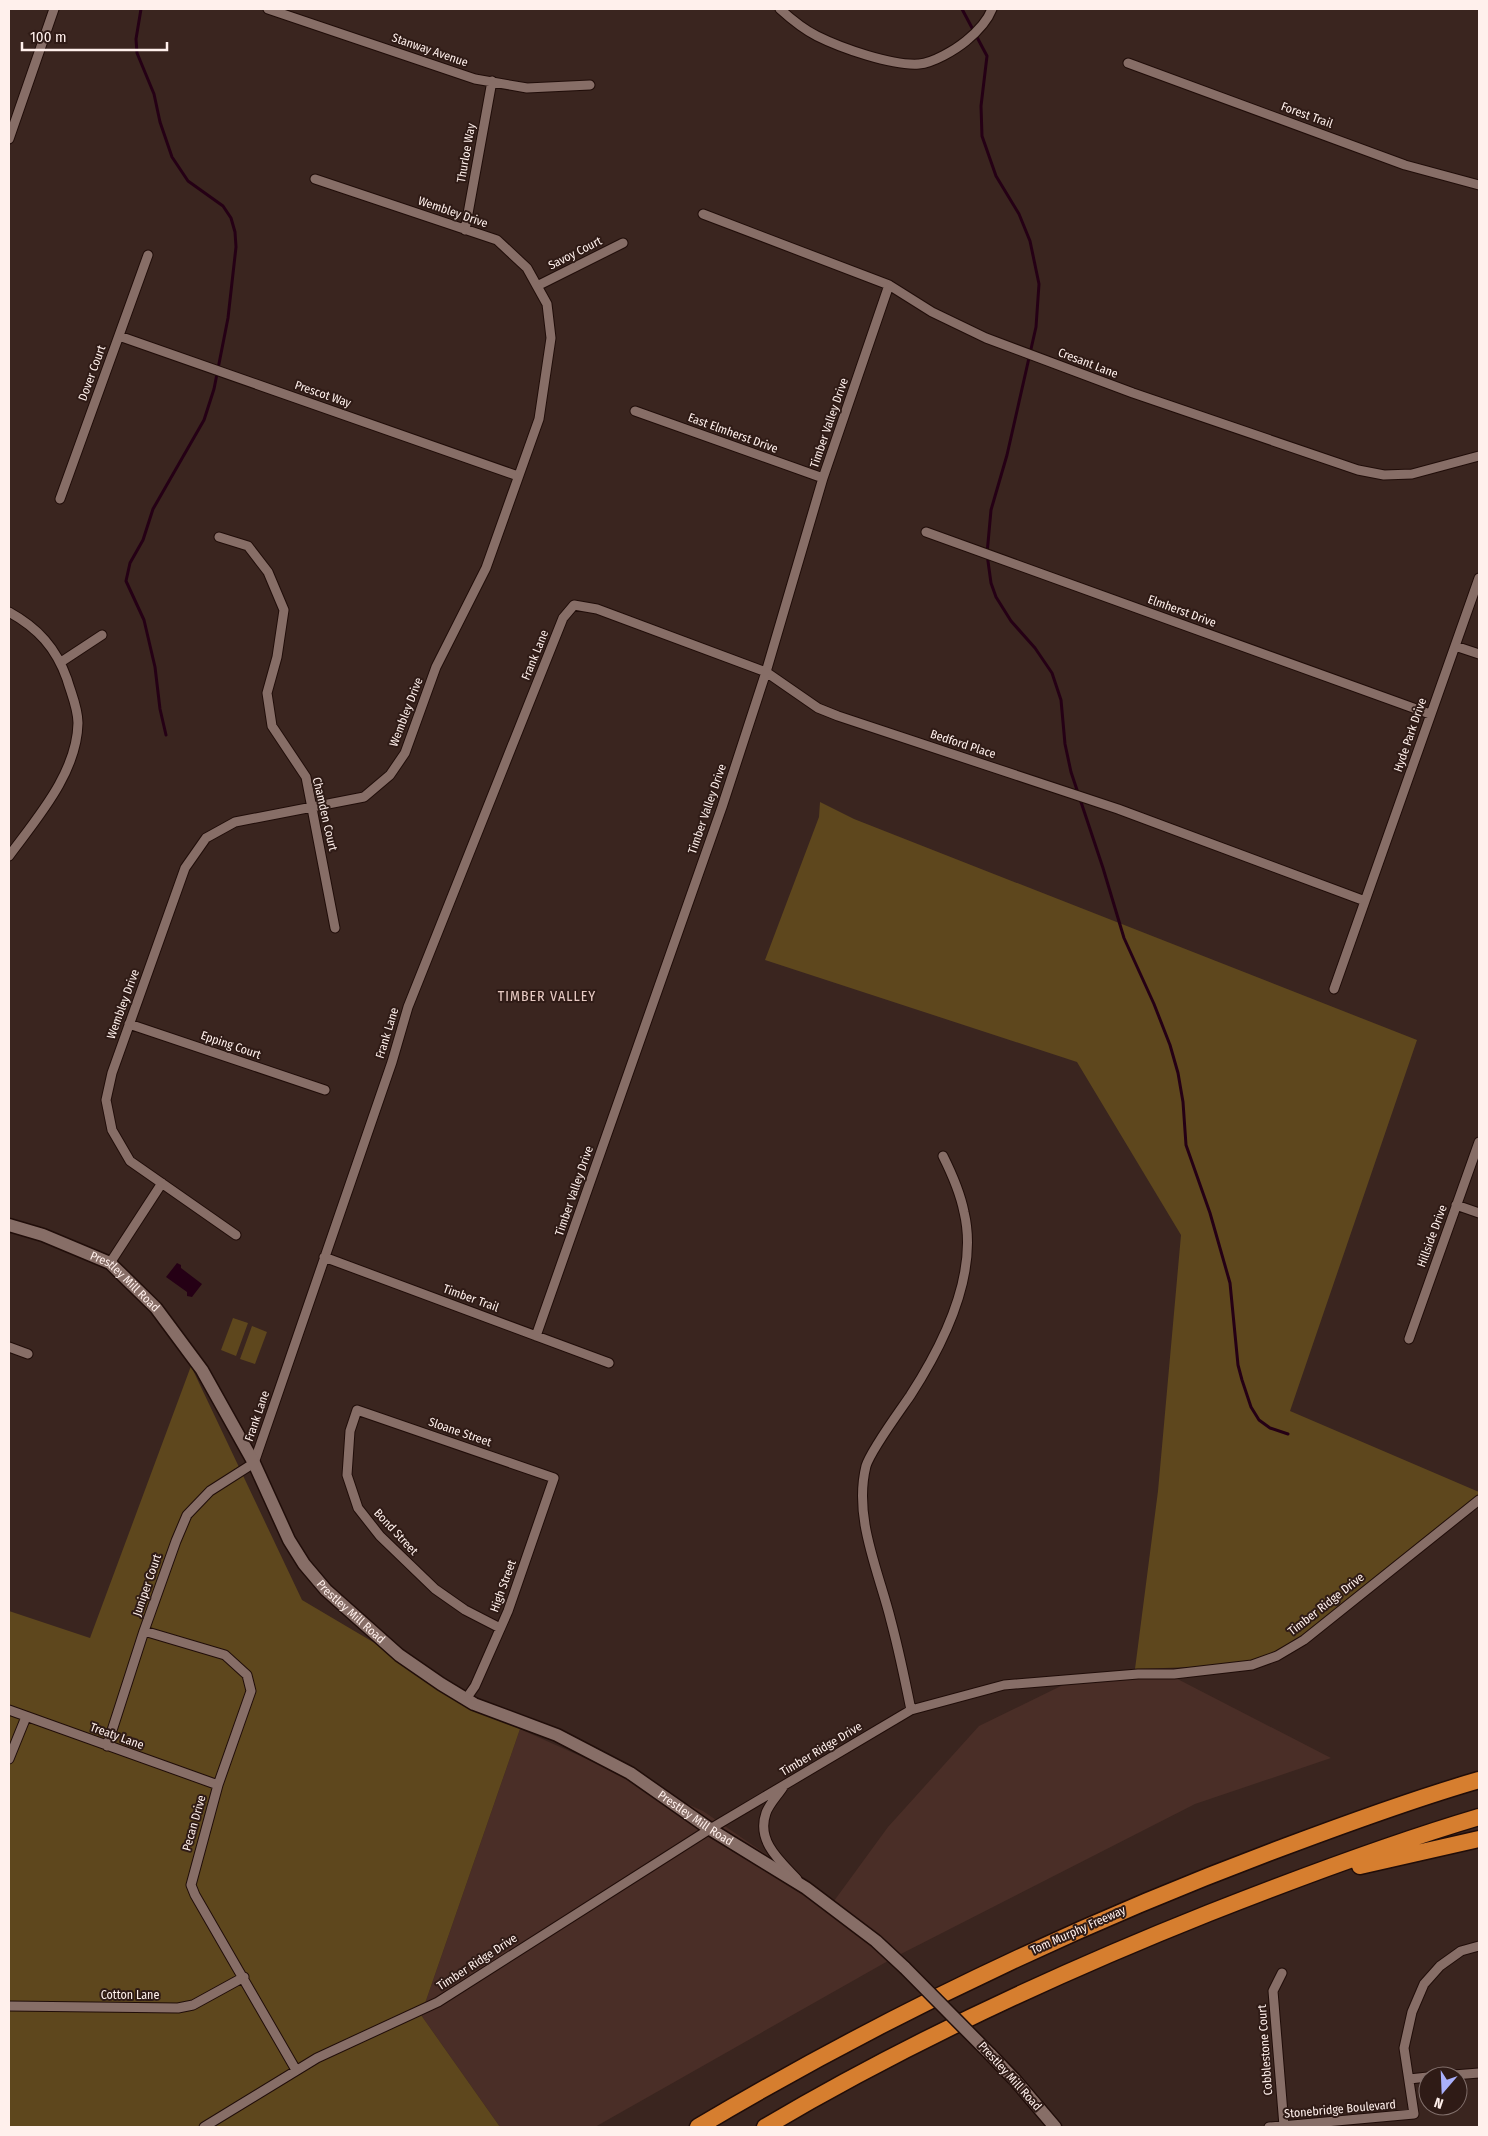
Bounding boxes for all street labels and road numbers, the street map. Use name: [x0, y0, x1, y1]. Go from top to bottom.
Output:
street label: Stanway Avenue: [390, 30, 470, 70]
street label: Forest Trail: [1279, 99, 1335, 131]
street label: Thurloe Way: [454, 122, 478, 184]
street label: Wembley Drive: [416, 194, 490, 231]
street label: Savoy Court: [546, 234, 604, 272]
street label: Dover Court: [75, 343, 109, 403]
street label: Cresant Lane: [1056, 345, 1120, 381]
street label: Timber Valley Drive: [807, 376, 851, 470]
street label: Prescot Way: [293, 378, 354, 410]
street label: East Elmherst Drive: [686, 410, 780, 456]
street label: Elmherst Drive: [1146, 592, 1218, 630]
street label: Frank Lane: [519, 628, 551, 682]
street label: Wembley Drive: [386, 675, 426, 749]
street label: Hyde Park Drive: [1391, 696, 1429, 774]
street label: Bedford Place: [929, 727, 998, 761]
street label: Timber Valley Drive: [685, 762, 729, 856]
street label: Chamden Court: [310, 776, 340, 852]
street label: Wembley Drive: [104, 967, 142, 1041]
street label: Frank Lane: [373, 1006, 401, 1060]
street label: Epping Court: [199, 1028, 263, 1062]
street label: Timber Valley Drive: [552, 1144, 596, 1238]
street label: Hillside Drive: [1414, 1203, 1450, 1269]
street label: Prestley Mill Road: [88, 1248, 163, 1315]
street label: Timber Trail: [441, 1281, 501, 1315]
street label: Frank Lane: [242, 1389, 272, 1443]
street label: Sloane Street: [427, 1415, 493, 1449]
street label: Bond Street: [371, 1506, 421, 1558]
street label: Juniper Court: [130, 1552, 164, 1618]
street label: High Street: [487, 1558, 519, 1614]
street label: Timber Ridge Drive: [1285, 1570, 1367, 1638]
street label: Prestley Mill Road: [314, 1577, 388, 1646]
street label: Timber Ridge Drive: [778, 1719, 864, 1779]
street label: Treaty Lane: [88, 1720, 146, 1752]
street label: Prestley Mill Road: [655, 1788, 736, 1848]
street label: Pecan Drive: [179, 1793, 209, 1852]
street label: Tom Murphy Freeway: [1028, 1903, 1128, 1957]
street label: Timber Ridge Drive: [434, 1931, 520, 1993]
street label: Cotton Lane: [101, 1988, 159, 2002]
street label: Cobblestone Court: [1255, 2004, 1275, 2096]
street label: Prestley Mill Road: [976, 2039, 1044, 2113]
street label: Stonebridge Boulevard: [1284, 2097, 1396, 2121]

